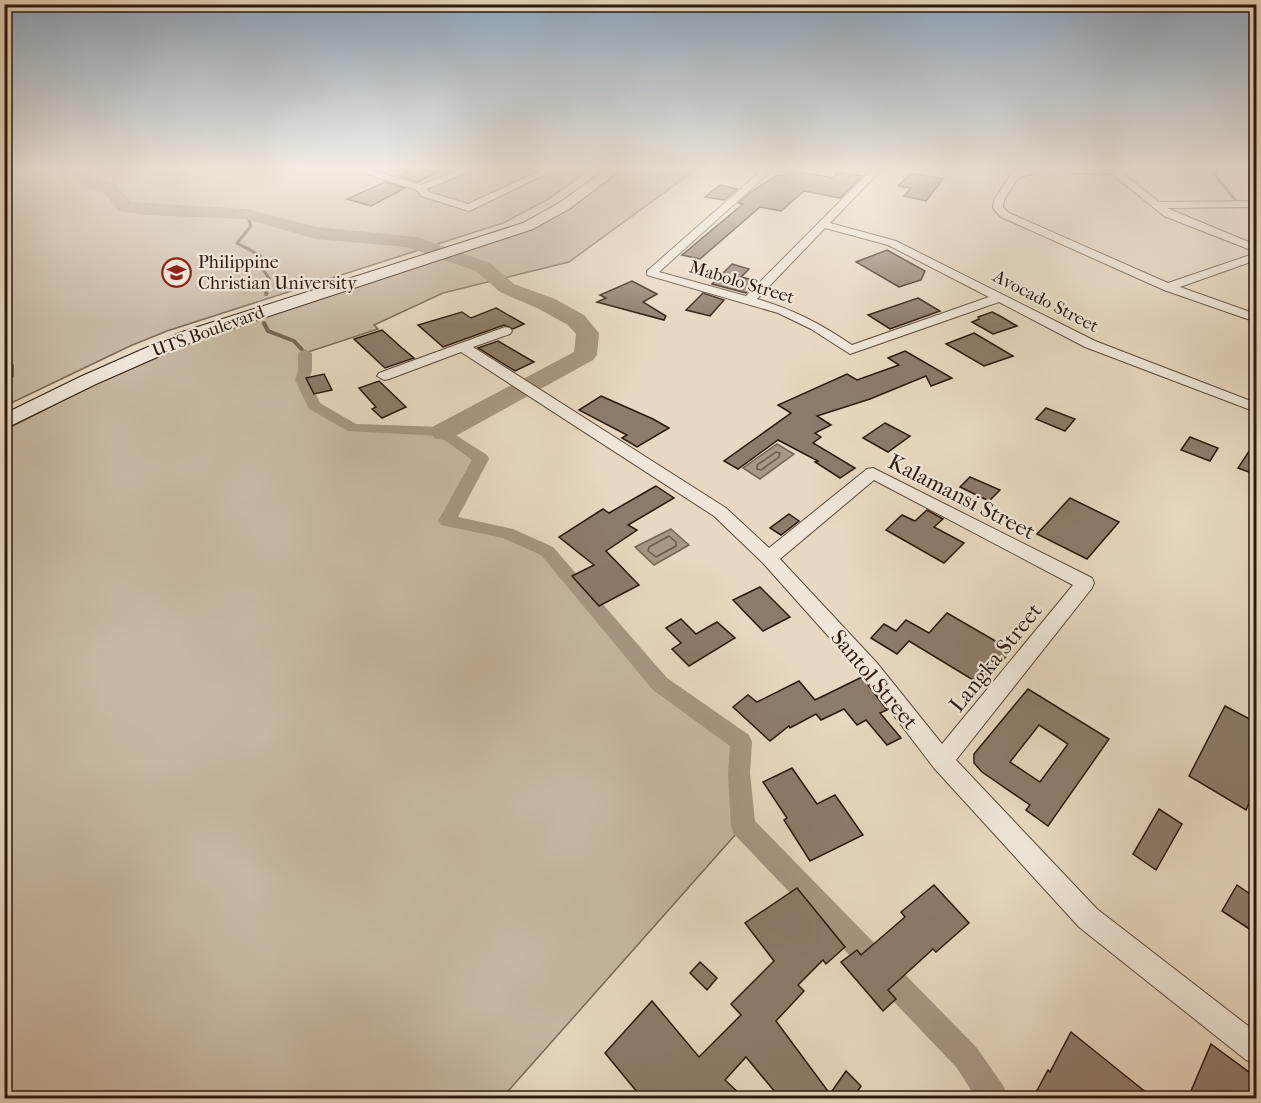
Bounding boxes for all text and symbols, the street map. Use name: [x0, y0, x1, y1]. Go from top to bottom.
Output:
place label: Philippine Christian University: [198, 252, 358, 294]
school or university icon: Philippine Christian University: [161, 256, 193, 288]
street label: Mabolo Street: [687, 257, 797, 309]
street label: Avocado Street: [989, 265, 1103, 337]
street label: UTS Boulevard: [149, 301, 267, 362]
street label: Kalamansi Street: [884, 449, 1039, 545]
street label: Langka Street: [944, 598, 1048, 717]
street label: Santol Street: [825, 625, 923, 735]

